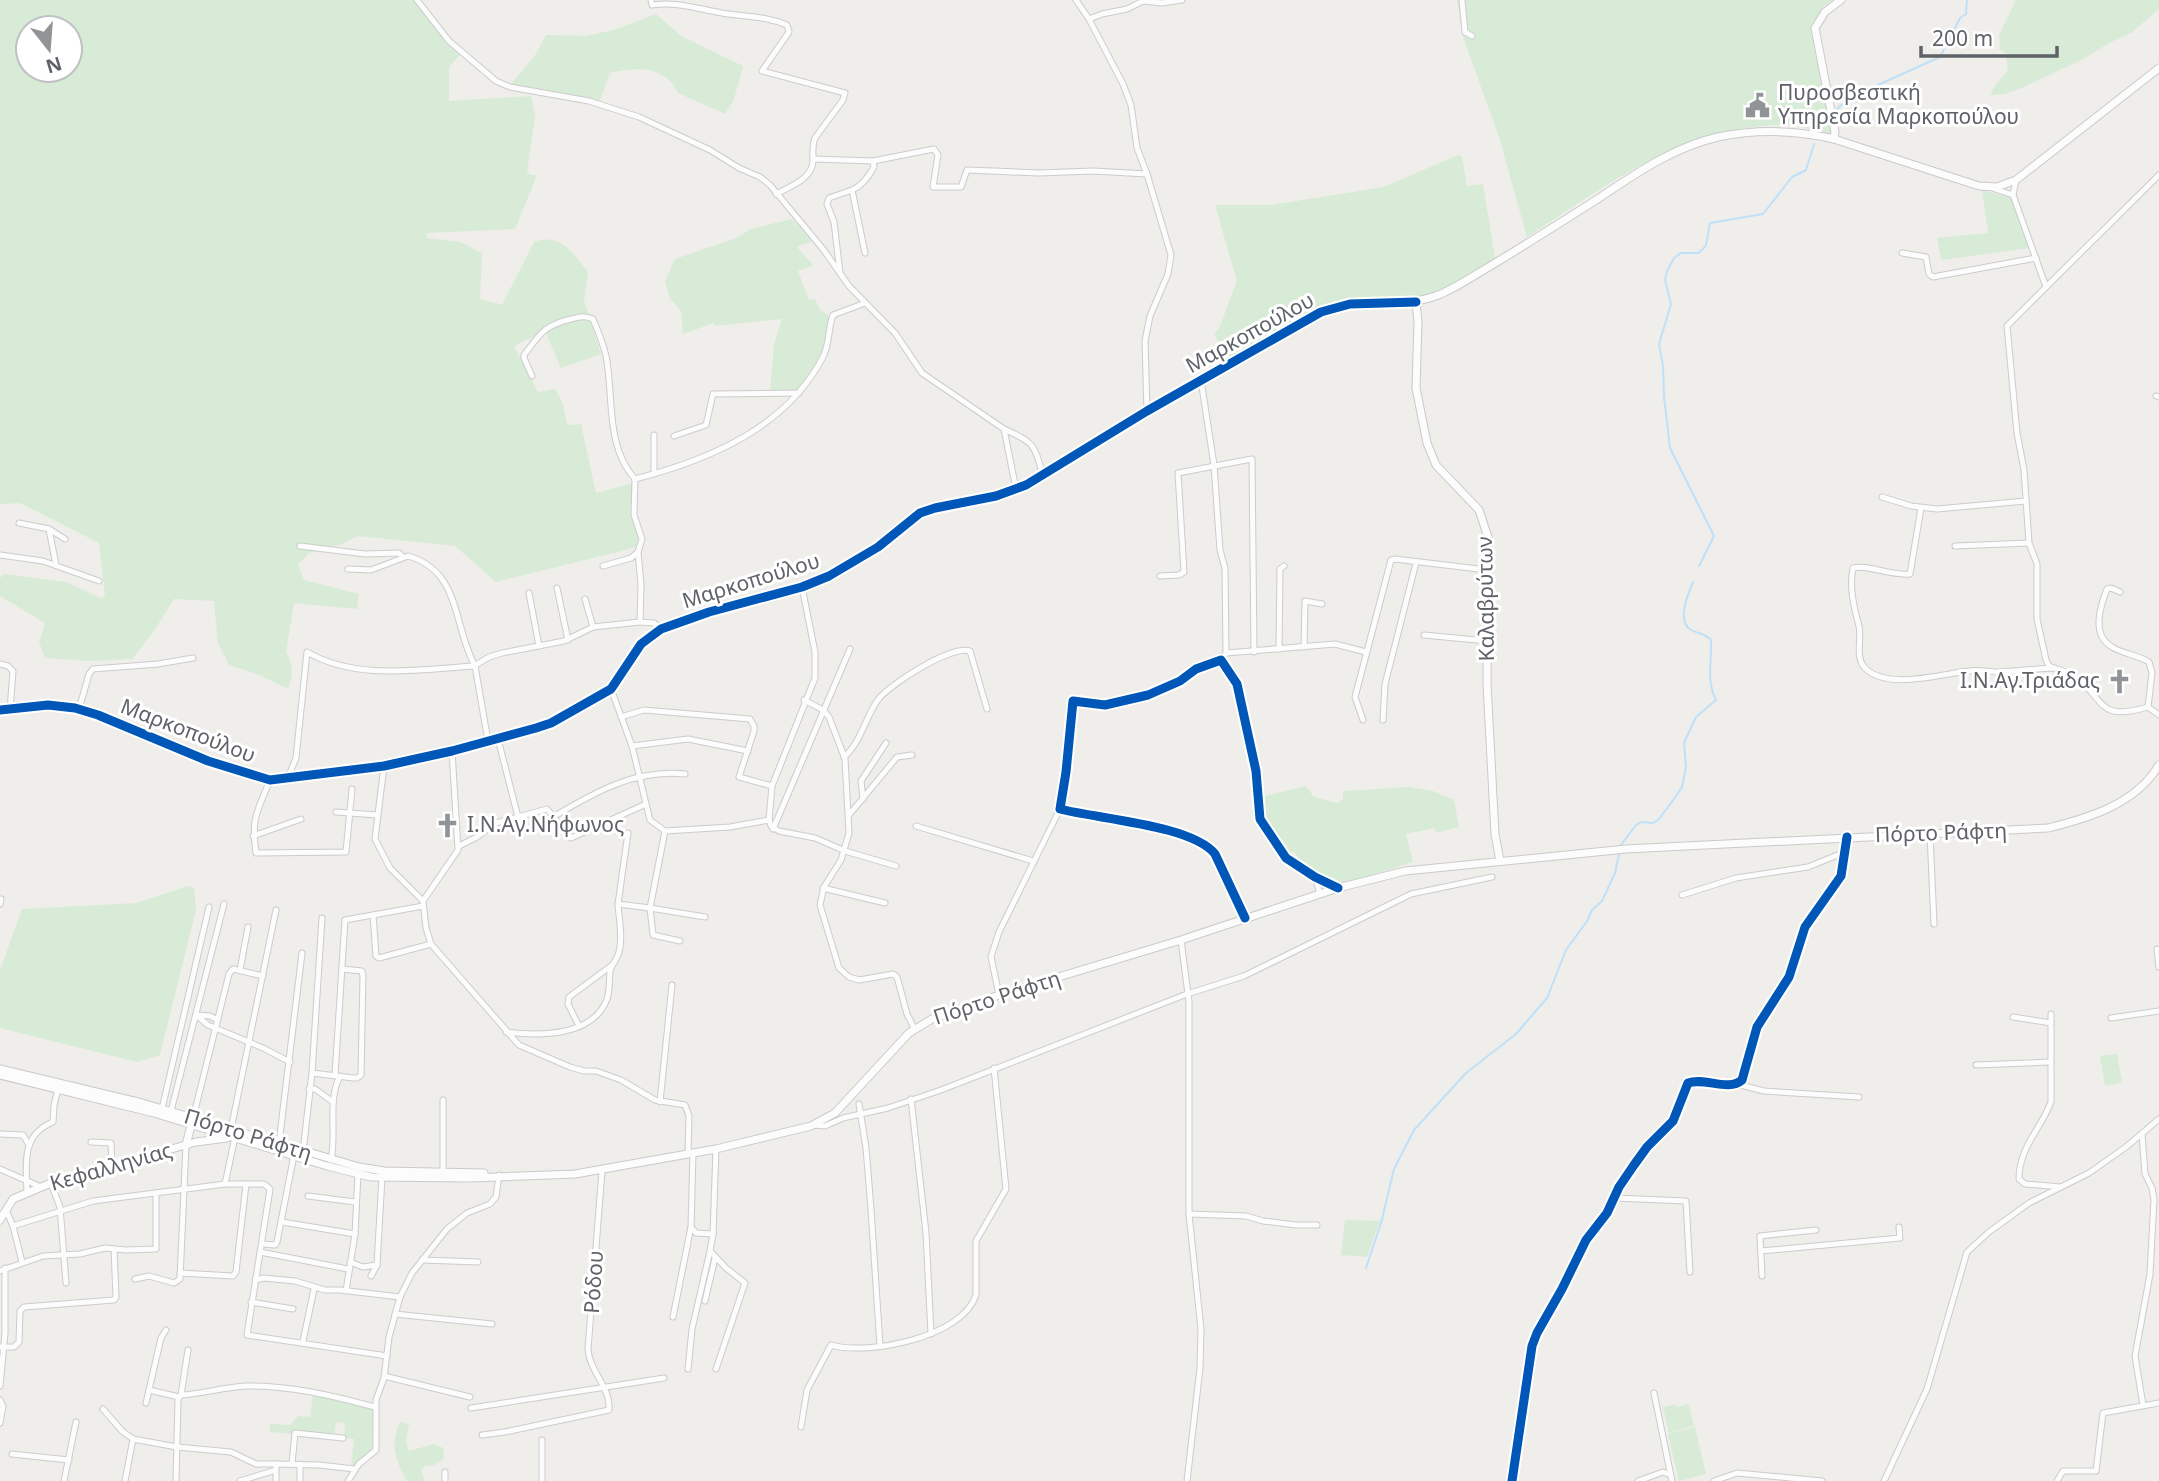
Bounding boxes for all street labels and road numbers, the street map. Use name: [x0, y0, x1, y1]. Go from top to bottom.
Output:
street label: Μαρκοπούλου: [1180, 285, 1319, 379]
street label: Καλαβρύτων: [1470, 536, 1500, 662]
street label: Μαρκοπούλου: [678, 546, 823, 614]
street label: Μαρκοπούλου: [117, 691, 260, 769]
street label: Πόρτο Ράφτη: [1874, 816, 2007, 848]
street label: Πόρτο Ράφτη: [930, 963, 1064, 1031]
street label: Πόρτο Ράφτη: [181, 1101, 316, 1167]
street label: Κεφαλληνίας: [46, 1135, 175, 1197]
street label: Ρόδου: [577, 1250, 609, 1314]

